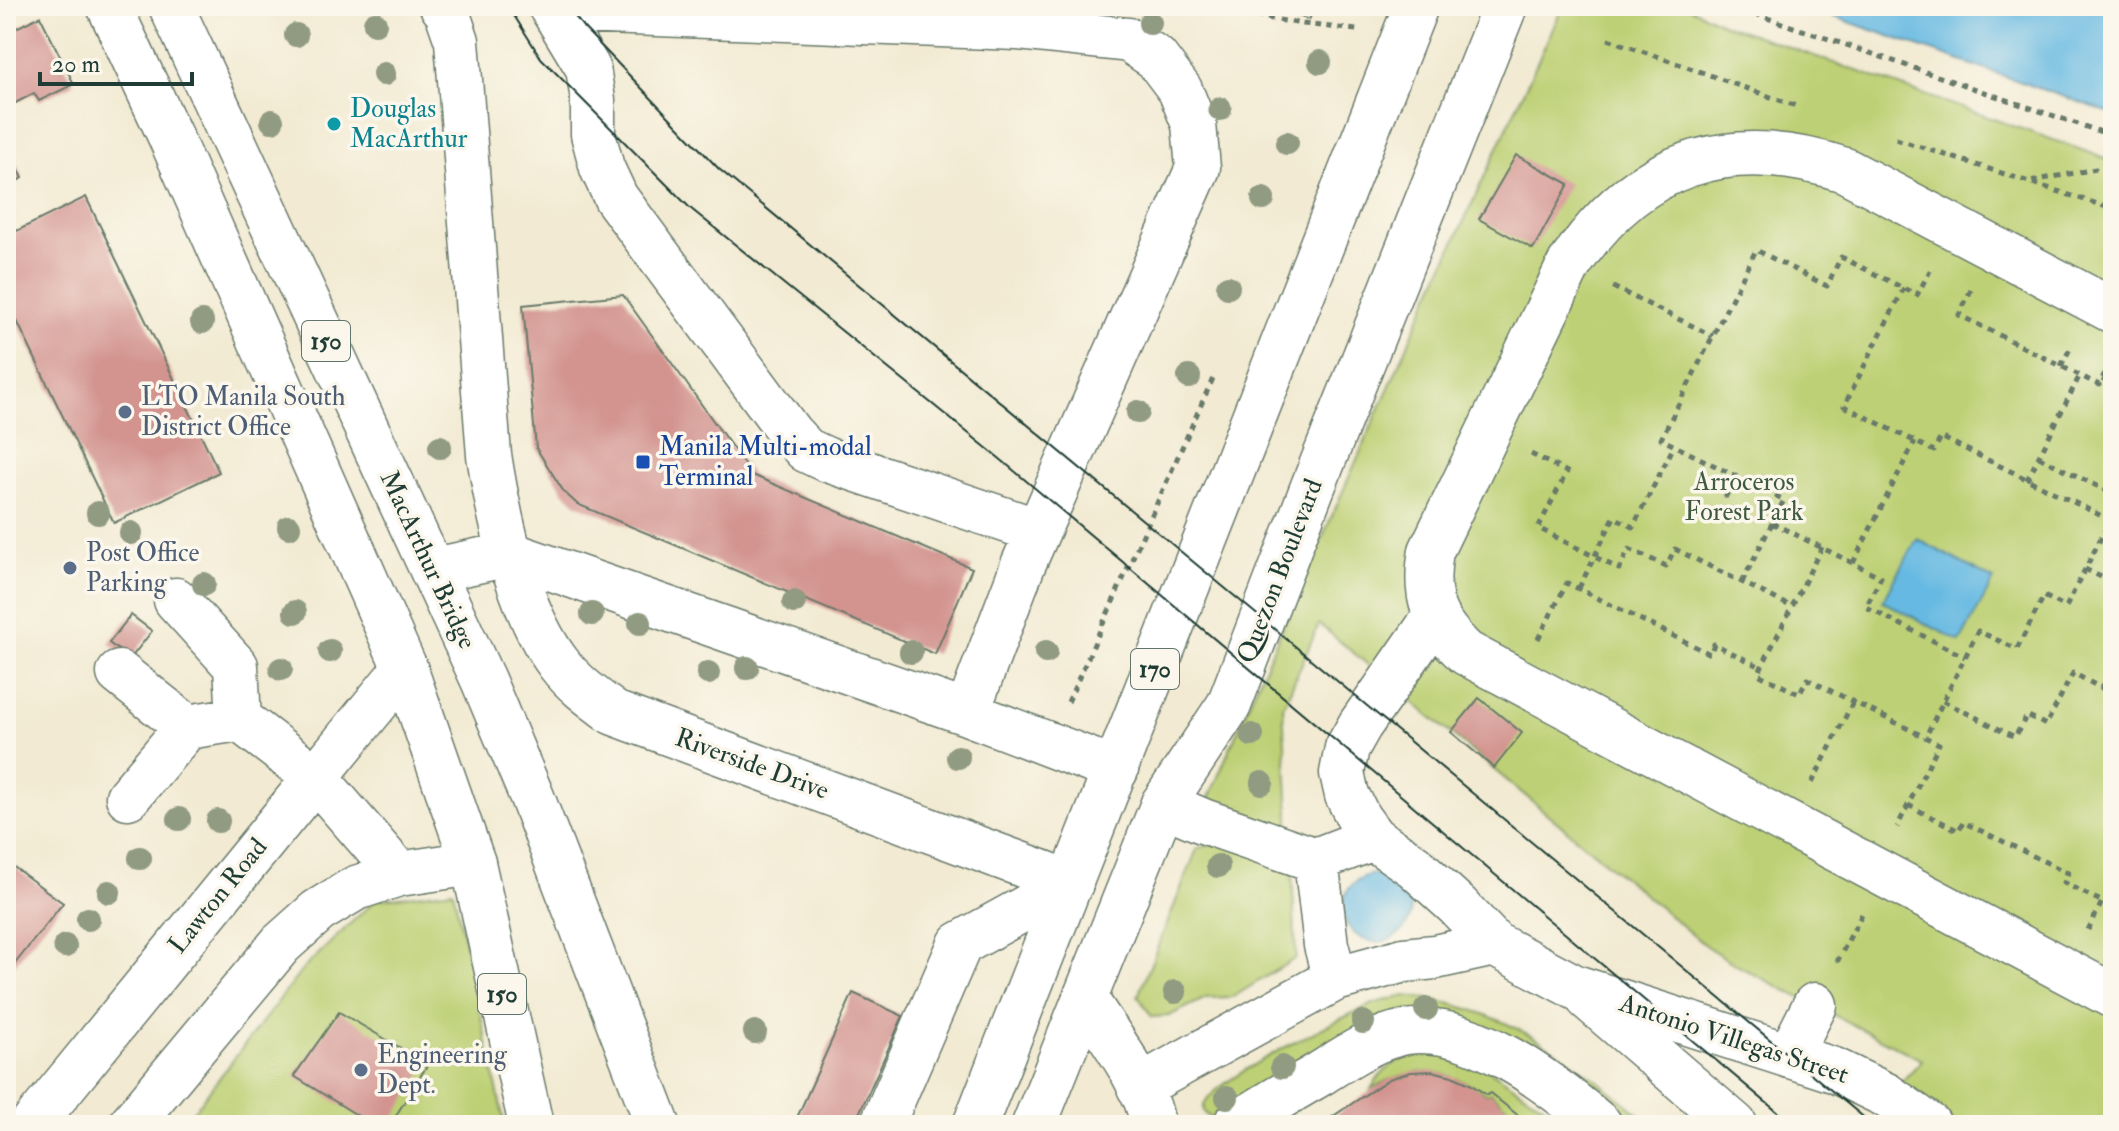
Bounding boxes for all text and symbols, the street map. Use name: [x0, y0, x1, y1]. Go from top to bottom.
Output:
scale bar: [40, 36, 192, 86]
text: 20 m: [52, 49, 101, 80]
place label: Douglas MacArthur: [350, 93, 468, 155]
marker: Douglas MacArthur: [325, 115, 343, 133]
road number: 150: [302, 321, 350, 361]
place label: LTO Manila South District Office: [141, 381, 346, 443]
marker: LTO Manila South District Office: [116, 403, 134, 421]
place label: Manila Multi-modal Terminal: [659, 431, 872, 493]
marker: Manila Multi-modal Terminal: [634, 453, 652, 471]
street label: MacArthur Bridge: [373, 466, 483, 654]
park label: Arroceros Forest Park: [1685, 466, 1804, 528]
street label: Quezon Boulevard: [1230, 474, 1330, 668]
place label: Post Office Parking: [86, 537, 199, 599]
marker: Post Office Parking: [61, 559, 79, 577]
road number: 170: [1131, 649, 1179, 689]
street label: Riverside Drive: [671, 721, 833, 807]
street label: Lawton Road: [162, 832, 274, 960]
road number: 150: [478, 974, 526, 1014]
street label: Antonio Villegas Street: [1615, 987, 1852, 1091]
place label: Engineering Dept.: [377, 1039, 508, 1102]
marker: Engineering Dept.: [352, 1061, 370, 1079]

